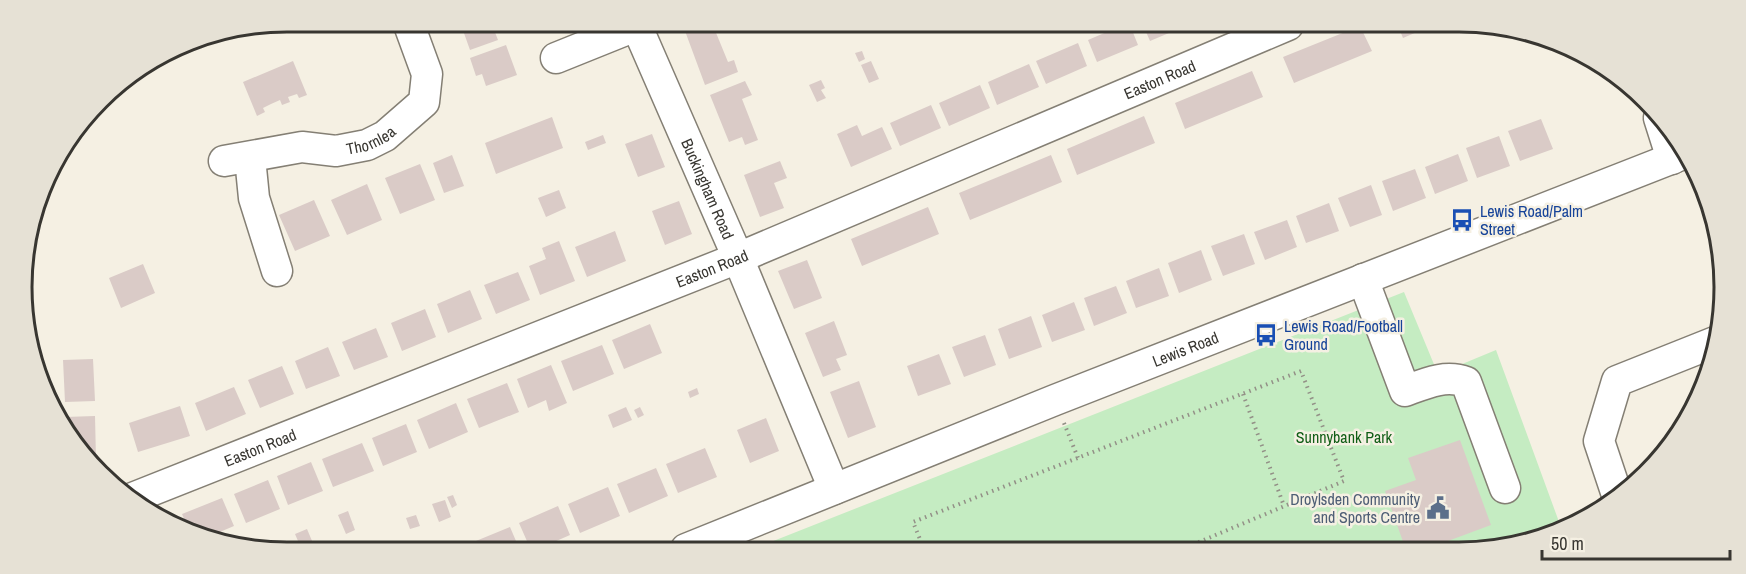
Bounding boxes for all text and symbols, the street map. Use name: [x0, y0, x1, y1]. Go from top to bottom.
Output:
street label: Easton Road: [1120, 54, 1199, 104]
street label: Thornlea: [344, 120, 401, 160]
street label: Buckingham Road: [676, 135, 739, 243]
place label: Lewis Road/Palm Street: [1480, 200, 1583, 240]
bus stop icon: Lewis Road/Palm Street: [1449, 207, 1475, 233]
street label: Easton Road: [673, 244, 751, 293]
place label: Lewis Road/Football Ground: [1284, 315, 1403, 355]
bus stop icon: Lewis Road/Football Ground: [1253, 322, 1279, 348]
street label: Lewis Road: [1149, 326, 1222, 372]
street label: Easton Road: [221, 423, 299, 472]
park label: Sunnybank Park: [1296, 426, 1393, 448]
place label: Droylsden Community and Sports Centre: [1290, 488, 1420, 528]
public building icon: Droylsden Community and Sports Centre: [1425, 495, 1451, 521]
scale bar: [1542, 523, 1730, 561]
text: 50 m: [1551, 531, 1584, 556]

